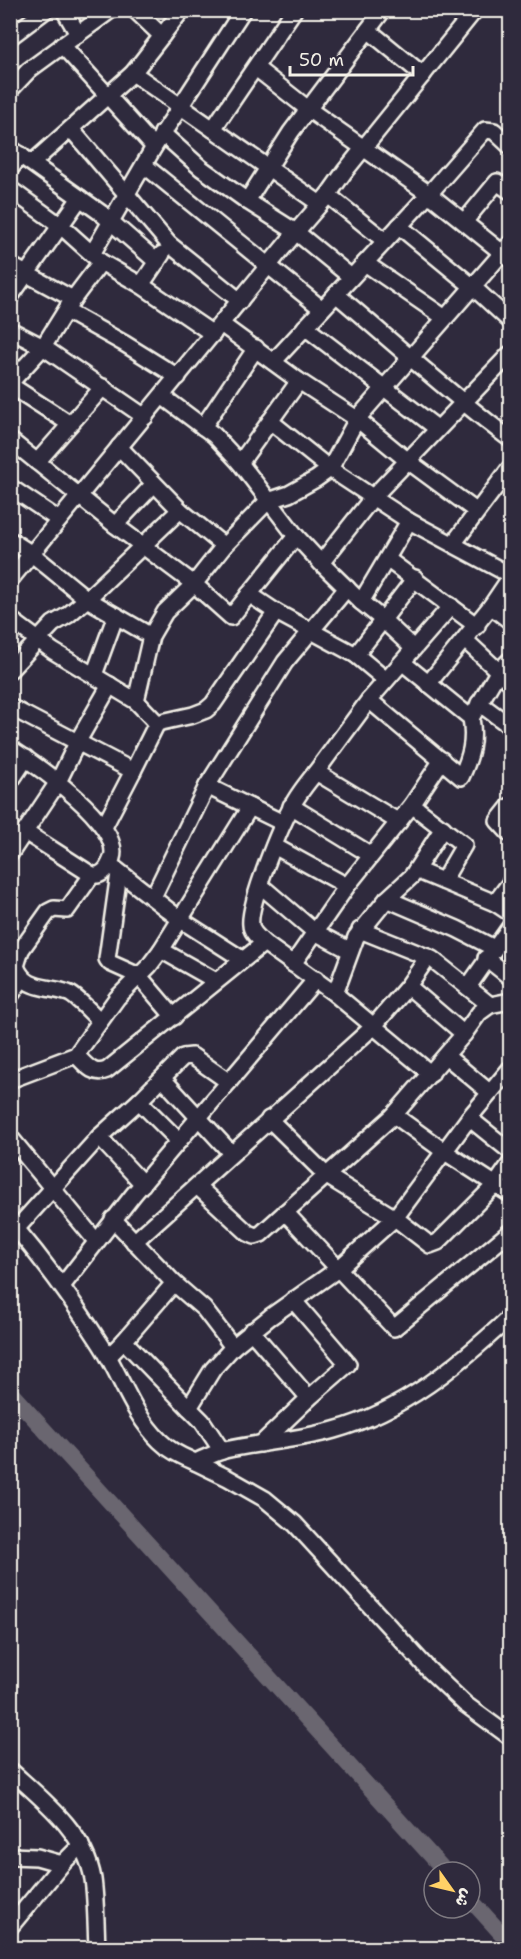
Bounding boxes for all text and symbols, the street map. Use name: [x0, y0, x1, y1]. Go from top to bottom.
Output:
scale bar: [290, 39, 413, 77]
text: 50 m: [299, 48, 344, 72]
north arrow: [422, 1860, 482, 1920]
text: ش: [450, 1885, 478, 1911]

